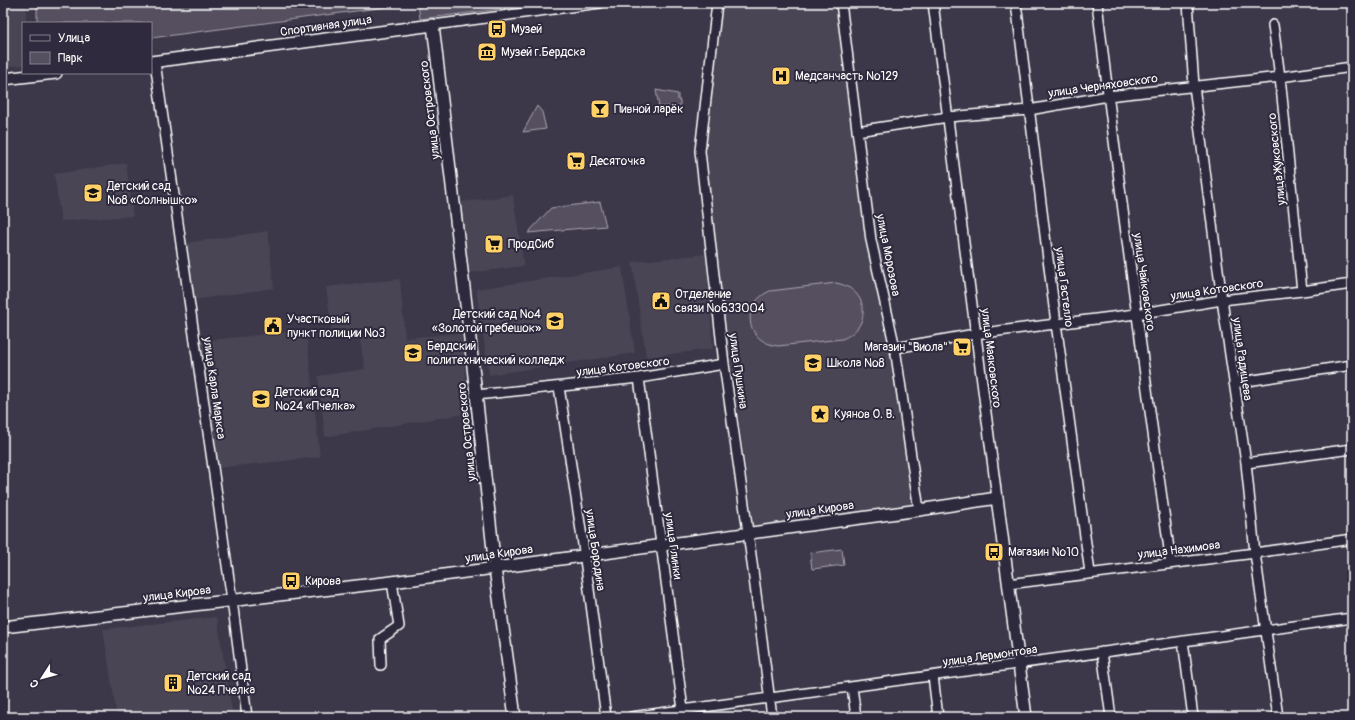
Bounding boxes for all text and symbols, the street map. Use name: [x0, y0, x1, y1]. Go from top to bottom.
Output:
street label: Спортивная улица: [279, 12, 373, 40]
bus stop icon: Музей: [486, 18, 508, 40]
legend: [22, 22, 152, 74]
place label: Музей: [511, 22, 542, 37]
text: Улица: [58, 31, 90, 46]
museum icon: Музей г.Бердска: [476, 41, 498, 63]
place label: Музей г.Бердска: [501, 45, 586, 60]
text: Парк: [58, 51, 83, 66]
street label: улица Островского: [416, 59, 444, 161]
hospital icon: Медсанчасть №129: [770, 65, 792, 87]
place label: Медсанчасть №129: [795, 69, 898, 84]
street label: улица Черняховского: [1046, 71, 1159, 101]
bar icon: Пивной ларёк: [589, 98, 611, 120]
place label: Пивной ларёк: [614, 102, 683, 117]
street label: улица Жуковского: [1265, 112, 1289, 207]
supermarket icon: Десяточка: [565, 150, 587, 172]
place label: Десяточка: [589, 154, 646, 169]
place label: Детский сад №8 «Солнышко»: [106, 179, 197, 208]
school or university icon: Детский сад №8 «Солнышко»: [82, 182, 104, 204]
street label: улица Морозова: [872, 212, 903, 298]
street label: улица Чайковского: [1130, 231, 1158, 333]
supermarket icon: ПродСиб: [483, 233, 505, 255]
place label: ПродСиб: [508, 237, 554, 252]
street label: улица Гастелло: [1052, 245, 1076, 328]
street label: улица Котовского: [1169, 276, 1265, 304]
place label: Отделение связи №633004: [675, 287, 765, 316]
public building icon: Отделение связи №633004: [650, 290, 672, 312]
street label: улица Маяковского: [977, 306, 1005, 409]
place label: Детский сад №4 «Золотой гребешок»: [432, 307, 541, 336]
school or university icon: Детский сад №4 «Золотой гребешок»: [544, 310, 566, 332]
place label: Участковый пункт полиции №3: [287, 312, 386, 341]
public building icon: Участковый пункт полиции №3: [262, 315, 284, 337]
street label: улица Радищева: [1229, 316, 1255, 402]
street label: улица Пушкина: [725, 331, 751, 410]
street label: улица Карла Маркса: [199, 335, 229, 440]
supermarket icon: Магазин "Виола": [951, 336, 973, 358]
place label: Бердский политехнический колледж: [427, 339, 565, 368]
place label: Магазин "Виола": [864, 340, 948, 355]
school or university icon: Бердский политехнический колледж: [402, 342, 424, 364]
school or university icon: Школа №8: [802, 352, 824, 374]
street label: улица Котовского: [575, 354, 671, 380]
place label: Школа №8: [827, 356, 885, 371]
street label: улица Островского: [454, 381, 480, 483]
place label: Детский сад №24 «Пчелка»: [274, 385, 355, 414]
school or university icon: Детский сад №24 «Пчелка»: [250, 388, 272, 410]
place icon: Куянов О. В.: [809, 403, 831, 425]
place label: Куянов О. В.: [834, 407, 895, 422]
street label: улица Кирова: [784, 498, 855, 522]
street label: улица Бородина: [582, 507, 608, 592]
street label: улица Глинки: [661, 511, 685, 581]
street label: улица Нахимова: [1136, 537, 1221, 563]
bus stop icon: Магазин №10: [983, 541, 1005, 563]
street label: улица Кирова: [463, 542, 534, 566]
place label: Магазин №10: [1008, 545, 1079, 560]
bus stop icon: Кирова: [280, 570, 302, 592]
place label: Кирова: [305, 574, 341, 589]
street label: улица Кирова: [141, 582, 212, 606]
street label: улица Лермонтова: [941, 642, 1039, 670]
north arrow: [22, 658, 62, 698]
place label: Детский сад №24 Пчелка: [186, 669, 256, 698]
building icon: Детский сад №24 Пчелка: [162, 672, 184, 694]
text: С: [27, 677, 42, 690]

